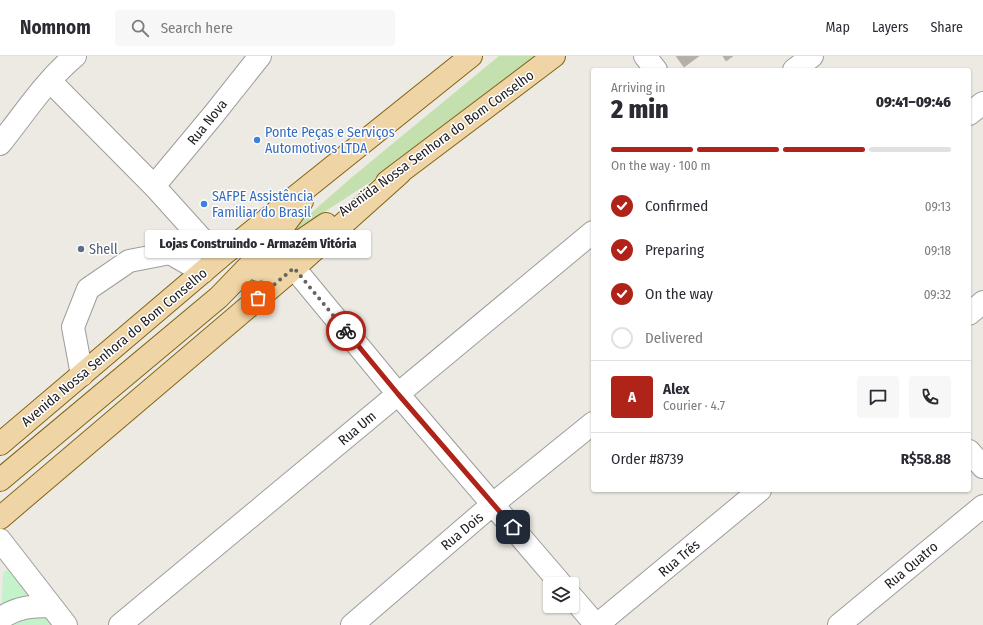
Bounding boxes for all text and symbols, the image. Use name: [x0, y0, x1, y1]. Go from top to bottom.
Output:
search box: [115, 10, 395, 46]
text: Nomnom: [20, 16, 91, 39]
icon: search: [129, 17, 151, 39]
text: Search here: [161, 19, 233, 37]
text: Map: [826, 19, 850, 36]
text: Layers: [872, 19, 908, 36]
text: Share: [930, 19, 963, 36]
street label: Avenida Nossa Senhora do Bom Conselho: [335, 67, 537, 220]
text: Arriving in: [611, 80, 665, 95]
text: 09:41–09:46: [876, 93, 951, 111]
text: 2 min: [611, 94, 669, 125]
street label: Rua Nova: [184, 96, 231, 149]
place label: Ponte Peças e Serviços Automotivos LTDA: [265, 124, 395, 157]
marker: Ponte Peças e Serviços Automotivos LTDA: [252, 135, 262, 145]
text: On the way · 100 m: [611, 158, 711, 173]
place label: SAFPE Assistência Familiar do Brasil: [212, 188, 313, 221]
icon: check: [611, 195, 633, 217]
text: Confirmed: [645, 197, 708, 215]
marker: SAFPE Assistência Familiar do Brasil: [199, 199, 209, 209]
text: 09:13: [925, 199, 951, 214]
callout: Lojas Construindo - Armazém Vitória: [145, 230, 371, 258]
text: Lojas Construindo - Armazém Vitória: [160, 236, 356, 251]
icon: check: [611, 239, 633, 261]
place label: Shell: [89, 241, 118, 258]
text: Preparing: [645, 241, 704, 259]
text: 09:18: [924, 243, 951, 258]
marker: Shell: [76, 244, 86, 254]
street label: Avenida Nossa Senhora do Bom Conselho: [18, 265, 211, 430]
pin: [241, 281, 275, 315]
icon: check: [611, 283, 633, 305]
text: On the way: [645, 285, 713, 303]
icon: bag: [247, 287, 269, 309]
text: 09:32: [924, 287, 951, 302]
courier: [326, 311, 366, 351]
icon: bike: [335, 320, 357, 342]
text: Delivered: [645, 329, 703, 347]
button: chat: [857, 376, 899, 418]
button: phone: [909, 376, 951, 418]
text: Alex: [663, 380, 690, 398]
text: A: [628, 388, 636, 406]
text: Courier · 4.7: [663, 398, 725, 413]
street label: Rua Um: [335, 408, 380, 449]
text: Order #8739: [611, 450, 684, 468]
text: R$58.88: [901, 450, 951, 468]
street label: Rua Dois: [438, 509, 487, 554]
pin: [496, 510, 530, 544]
icon: home: [502, 516, 524, 538]
street label: Rua Três: [655, 536, 703, 581]
street label: Rua Quatro: [881, 538, 941, 593]
map controls: [543, 577, 579, 613]
button: layers: [543, 577, 579, 613]

